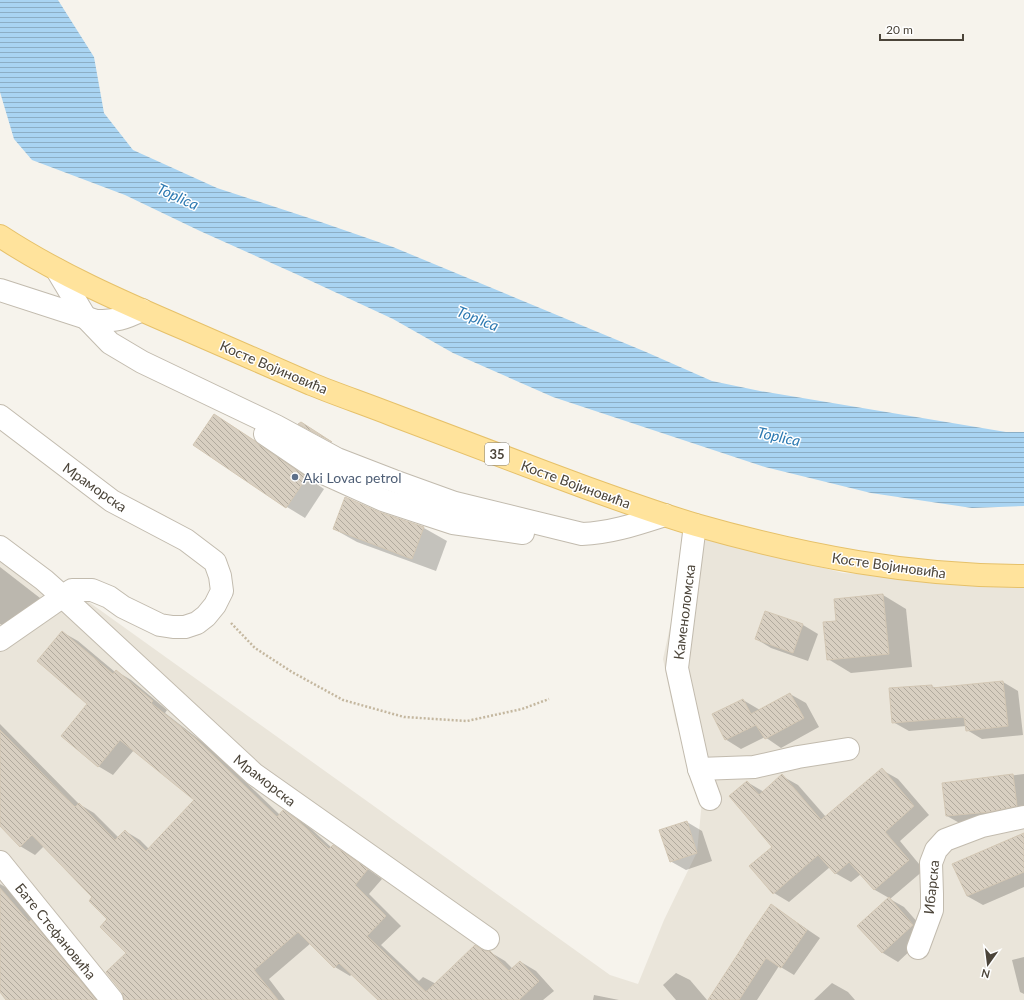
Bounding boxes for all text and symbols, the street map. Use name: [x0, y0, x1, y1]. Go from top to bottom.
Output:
scale bar: [880, 16, 963, 42]
text: 20 m: [886, 22, 913, 37]
water label: Toplica: [154, 179, 202, 213]
water label: Toplica: [454, 302, 502, 335]
street label: Косте Војиновића: [218, 337, 330, 397]
water label: Toplica: [756, 423, 802, 449]
road number: 35: [485, 443, 509, 465]
street label: Косте Војиновића: [519, 456, 633, 512]
street label: Мраморска: [60, 459, 130, 515]
place label: Aki Lovac petrol: [303, 469, 401, 486]
marker: Aki Lovac petrol: [290, 472, 300, 482]
street label: Косте Војиновића: [831, 549, 947, 581]
street label: Каменоломска: [670, 563, 698, 661]
street label: Мраморска: [231, 750, 300, 810]
street label: Ибарска: [920, 859, 942, 915]
street label: Бате Стефановића: [12, 879, 100, 983]
north arrow: [968, 944, 1008, 984]
text: N: [980, 967, 991, 982]

